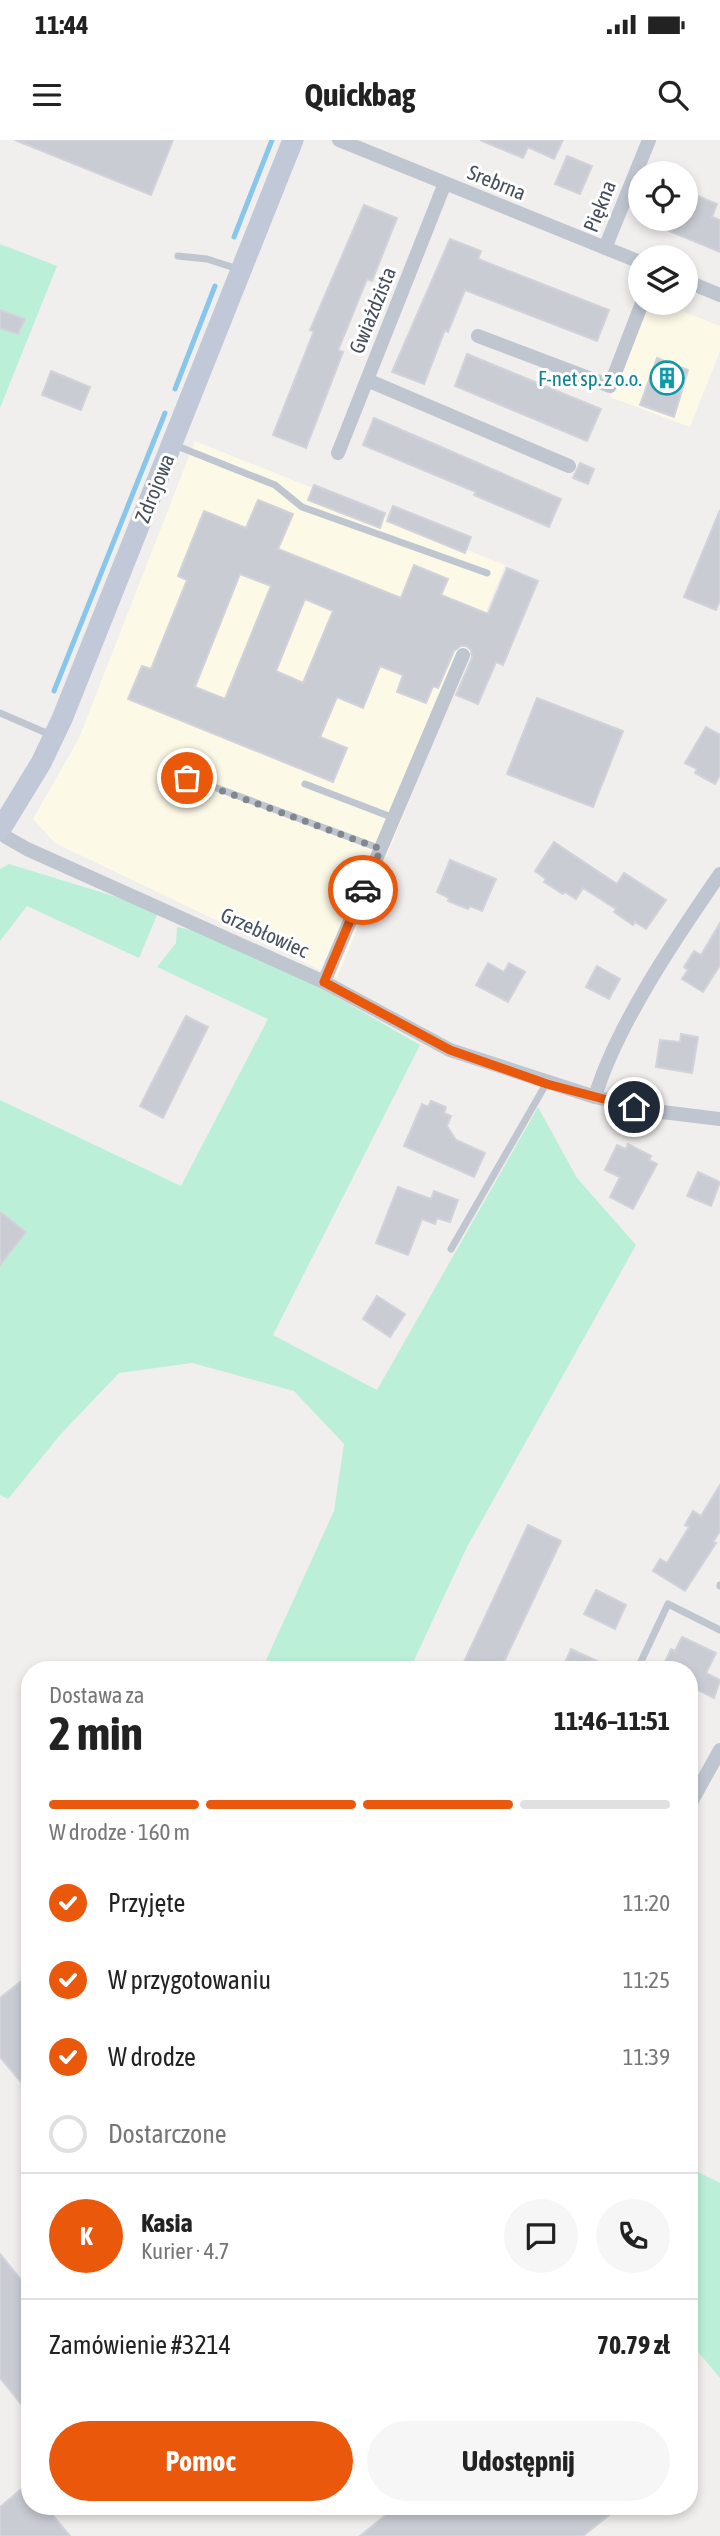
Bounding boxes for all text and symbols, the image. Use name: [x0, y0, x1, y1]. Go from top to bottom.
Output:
text: 11:44: [35, 10, 89, 40]
icon: menu: [28, 76, 66, 114]
text: Quickbag: [304, 76, 416, 113]
icon: search: [654, 76, 692, 114]
street label: Srebrna: [464, 160, 530, 204]
map controls: [628, 161, 698, 315]
button: locate: [628, 161, 698, 231]
street label: Piękna: [578, 177, 620, 235]
button: layers: [628, 245, 698, 315]
street label: Gwiaździsta: [344, 263, 400, 357]
building icon: F-net sp. z o.o.: [648, 359, 686, 397]
place label: F-net sp. z o.o.: [538, 366, 642, 390]
street label: Zdrojowa: [129, 450, 179, 526]
pin: [157, 748, 217, 808]
icon: bag: [168, 759, 206, 797]
courier: [328, 855, 398, 925]
icon: car: [344, 871, 382, 909]
street label: Grzebłowiec: [217, 902, 313, 962]
pin: [604, 1077, 664, 1137]
icon: home: [615, 1088, 653, 1126]
text: Dostawa za: [49, 1682, 144, 1708]
text: 11:46–11:51: [554, 1706, 670, 1736]
text: 2 min: [49, 1707, 143, 1760]
text: W drodze · 160 m: [49, 1819, 190, 1845]
icon: check: [49, 1884, 87, 1922]
text: Przyjęte: [108, 1888, 185, 1918]
text: 11:20: [623, 1890, 670, 1916]
icon: check: [49, 1961, 87, 1999]
text: W przygotowaniu: [108, 1965, 271, 1995]
text: 11:25: [623, 1967, 670, 1993]
icon: check: [49, 2038, 87, 2076]
text: W drodze: [108, 2042, 196, 2072]
text: 11:39: [623, 2044, 670, 2070]
text: Dostarczone: [108, 2119, 227, 2149]
button: chat: [504, 2199, 578, 2273]
button: phone: [596, 2199, 670, 2273]
text: Kasia: [141, 2208, 193, 2238]
text: K: [80, 2221, 92, 2251]
text: Kurier · 4.7: [141, 2238, 229, 2264]
text: Zamówienie #3214: [49, 2330, 231, 2360]
text: 70.79 zł: [597, 2330, 670, 2360]
button: Pomoc: [49, 2421, 353, 2501]
button: Udostępnij: [367, 2421, 670, 2501]

